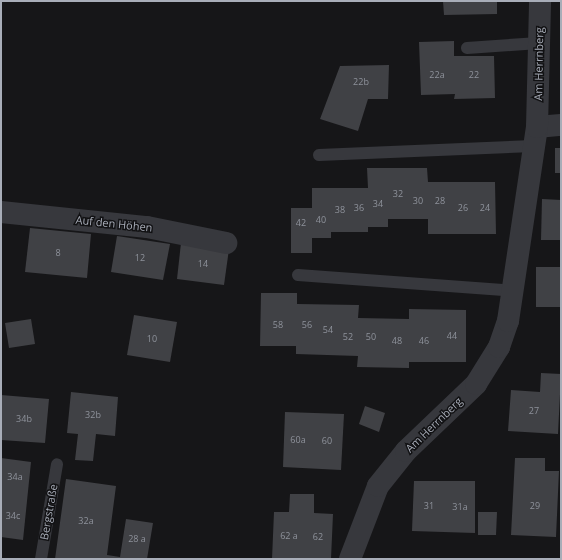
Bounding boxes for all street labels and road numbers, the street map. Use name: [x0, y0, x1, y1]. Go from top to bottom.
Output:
street label: Am Herrnberg: [532, 27, 546, 101]
street label: Auf den Höhen: [75, 213, 153, 235]
street label: Am Herrnberg: [403, 395, 465, 455]
street label: Bergstraße: [38, 483, 60, 541]

